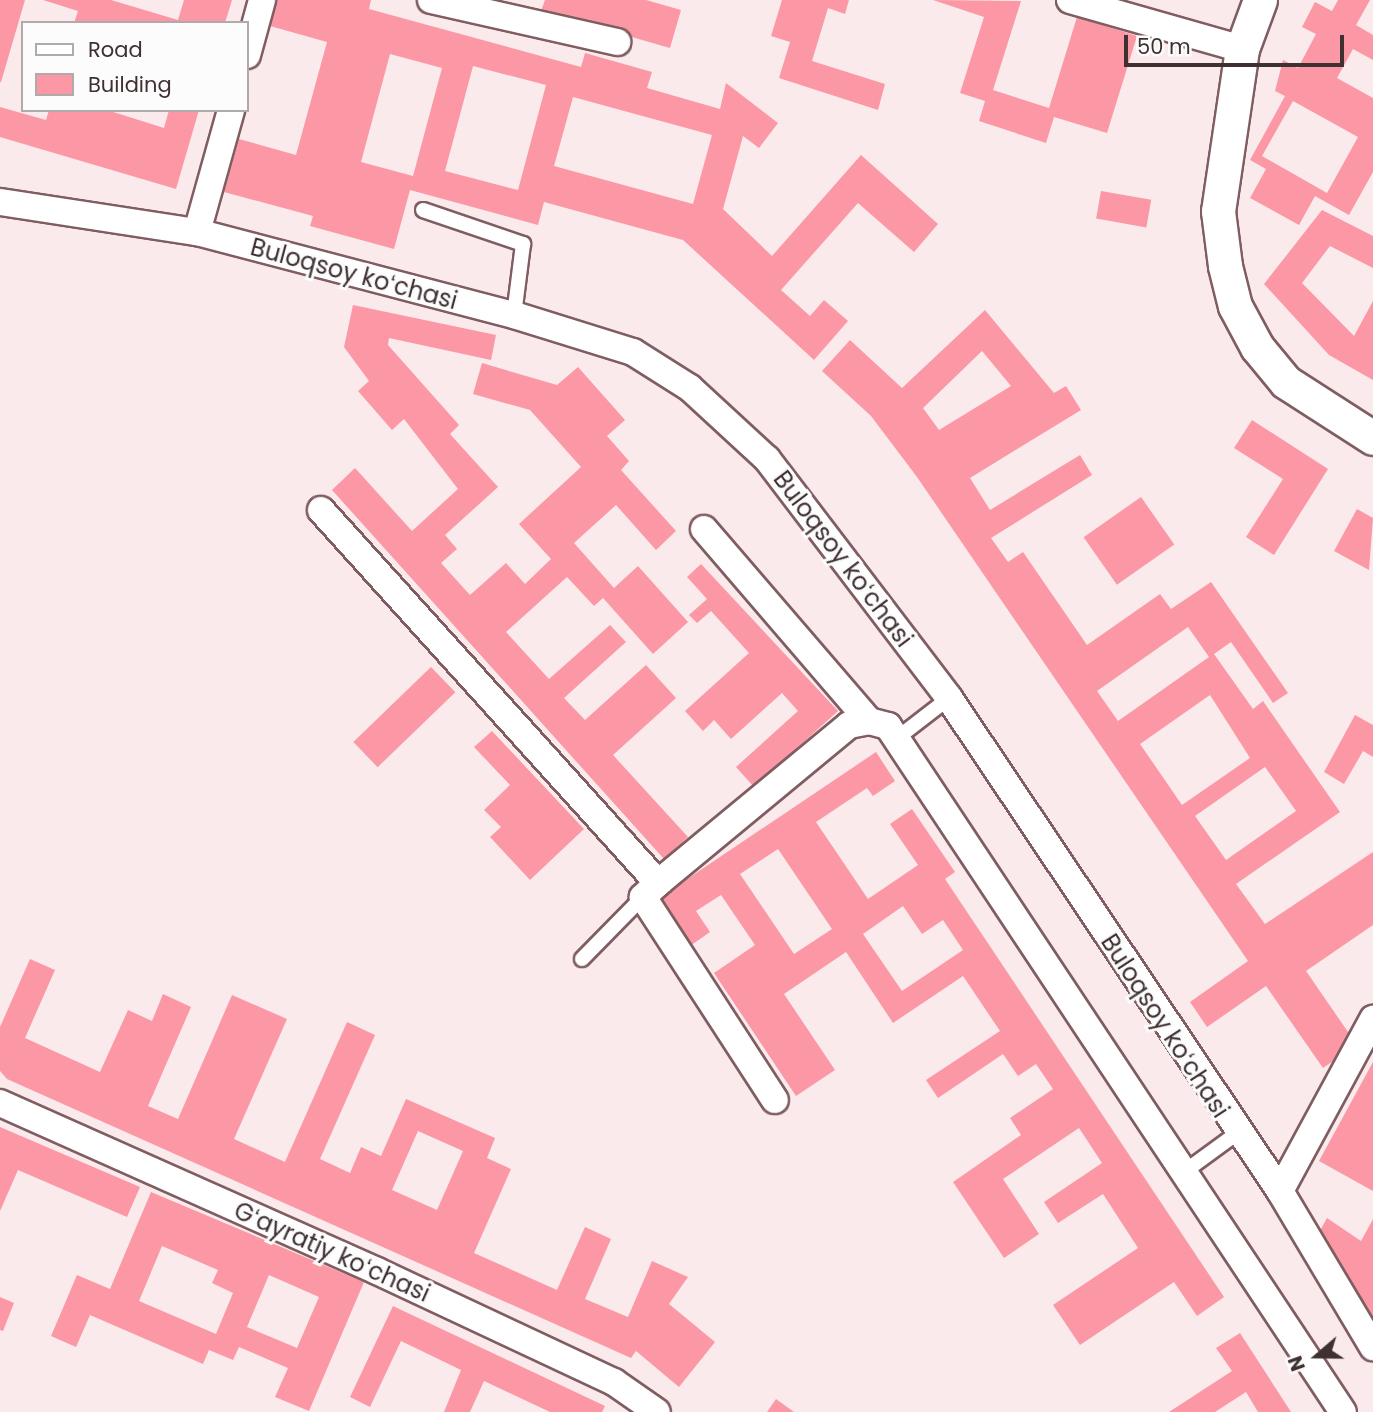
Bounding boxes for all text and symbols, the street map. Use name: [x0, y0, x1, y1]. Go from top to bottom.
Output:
legend: [21, 21, 248, 112]
scale bar: [1128, 21, 1348, 65]
text: 50 m: [1137, 32, 1191, 61]
text: Road: [88, 35, 143, 64]
text: Building: [88, 70, 172, 99]
street label: Buloqsoy koʻchasi: [247, 233, 461, 315]
street label: Buloqsoy koʻchasi: [767, 465, 919, 653]
street label: Buloqsoy koʻchasi: [1095, 929, 1235, 1123]
street label: Gʻayratiy koʻchasi: [230, 1196, 434, 1308]
north arrow: [1282, 1321, 1352, 1391]
text: N: [1282, 1352, 1312, 1375]

